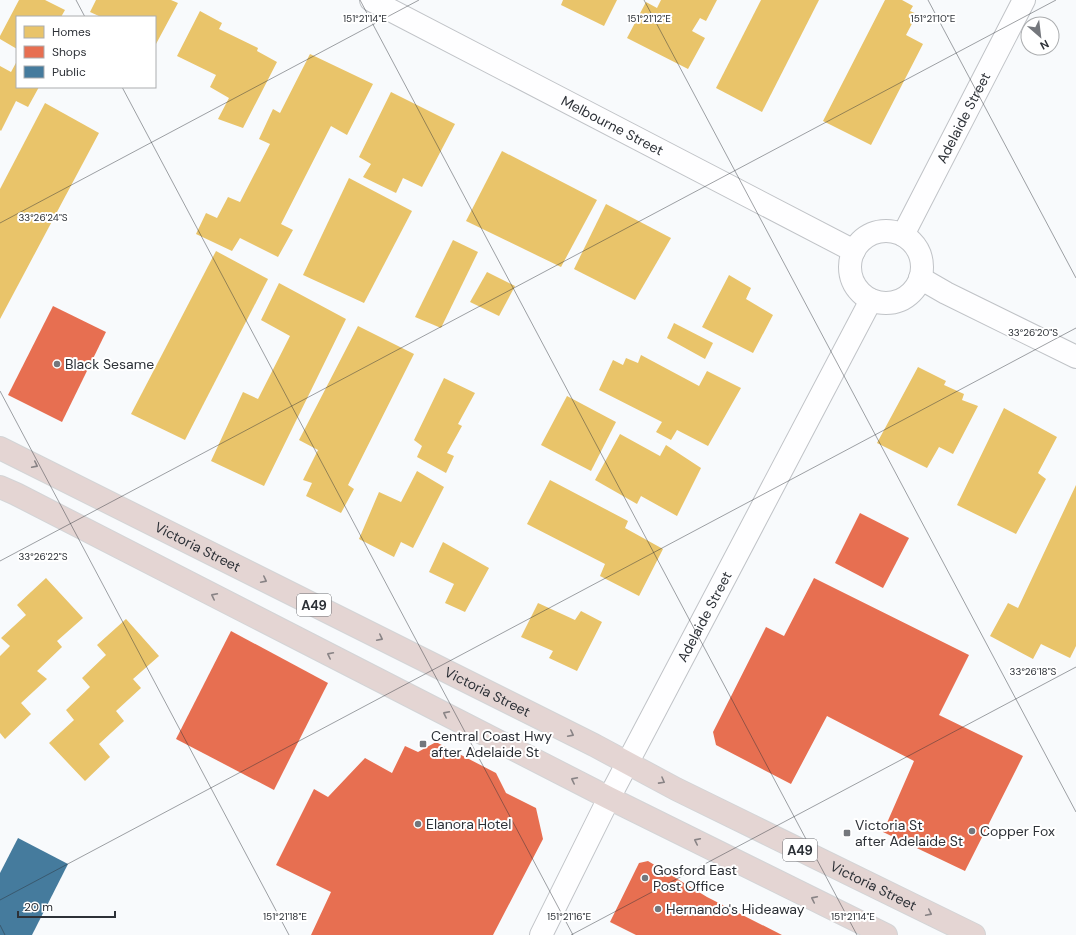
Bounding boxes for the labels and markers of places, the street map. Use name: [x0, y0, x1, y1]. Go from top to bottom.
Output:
place label: Black Sesame: [65, 355, 154, 373]
marker: Black Sesame: [52, 359, 62, 369]
place label: Central Coast Hwy after Adelaide St: [431, 727, 552, 761]
marker: Central Coast Hwy after Adelaide St: [418, 739, 428, 749]
place label: Elanora Hotel: [426, 815, 511, 833]
place label: Victoria St after Adelaide St: [855, 816, 963, 850]
marker: Elanora Hotel: [413, 819, 423, 829]
place label: Copper Fox: [980, 822, 1055, 840]
marker: Copper Fox: [967, 826, 977, 836]
marker: Victoria St after Adelaide St: [842, 828, 852, 838]
place label: Gosford East Post Office: [653, 861, 737, 895]
marker: Gosford East Post Office: [640, 873, 650, 883]
place label: Hernando's Hideaway: [666, 900, 805, 918]
marker: Hernando's Hideaway: [653, 904, 663, 914]

